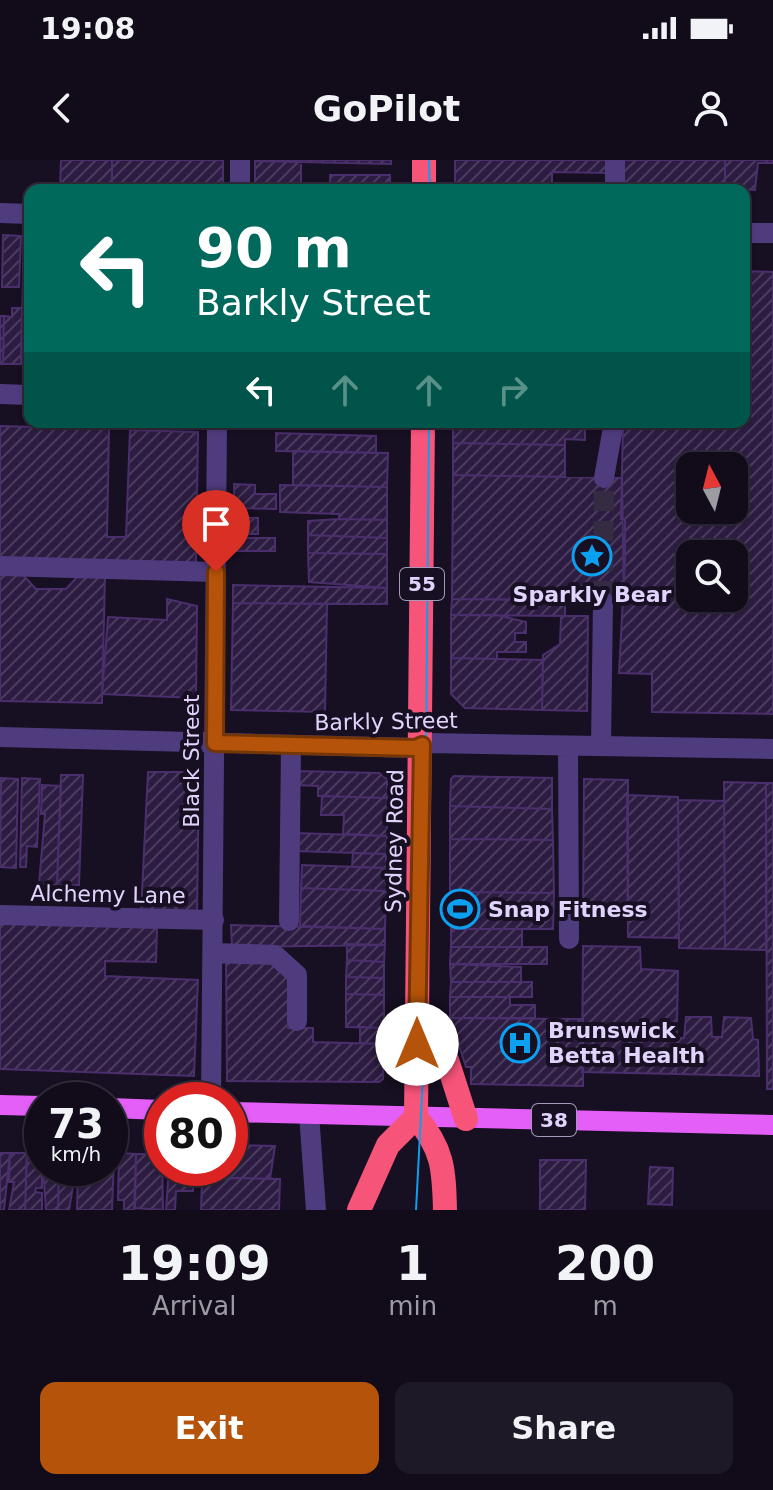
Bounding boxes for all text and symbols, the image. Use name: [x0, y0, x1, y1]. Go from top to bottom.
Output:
text: 19:08: [40, 11, 136, 46]
icon: back: [40, 86, 84, 130]
icon: person: [689, 86, 733, 130]
text: GoPilot: [313, 88, 460, 129]
text: 90 m: [196, 215, 352, 280]
icon: left: [64, 216, 168, 320]
text: Barkly Street: [196, 282, 431, 323]
icon: left: [239, 368, 283, 412]
icon: ahead: [323, 368, 367, 412]
icon: ahead: [407, 368, 451, 412]
icon: right: [491, 368, 535, 412]
north arrow: [676, 452, 748, 524]
map controls: [676, 452, 748, 612]
pin: [182, 490, 250, 572]
icon: arrive: [194, 502, 238, 546]
place icon: Sparkly Bear: [571, 535, 613, 577]
button: search: [676, 540, 748, 612]
road number: 55: [400, 568, 444, 600]
place label: Sparkly Bear: [513, 582, 672, 607]
street label: Black Street: [179, 694, 204, 828]
street label: Barkly Street: [314, 708, 458, 735]
street label: Sydney Road: [381, 769, 408, 913]
street label: Alchemy Lane: [30, 881, 186, 908]
sports icon: Snap Fitness: [439, 888, 481, 930]
place label: Snap Fitness: [488, 897, 648, 922]
position arrow: [375, 1002, 459, 1086]
place label: Brunswick Betta Health: [548, 1018, 705, 1068]
hospital icon: Brunswick Betta Health: [499, 1022, 541, 1064]
speed limit sign: 80: [144, 1082, 248, 1186]
text: 73: [48, 1101, 104, 1147]
road number: 38: [532, 1104, 576, 1136]
text: km/h: [51, 1142, 101, 1166]
text: 19:09: [118, 1235, 271, 1291]
text: 1: [396, 1235, 429, 1291]
text: 200: [555, 1235, 655, 1291]
text: Arrival: [152, 1291, 236, 1321]
text: min: [388, 1291, 437, 1321]
text: m: [592, 1291, 618, 1321]
button: Exit: [40, 1382, 379, 1474]
button: Share: [395, 1382, 733, 1474]

